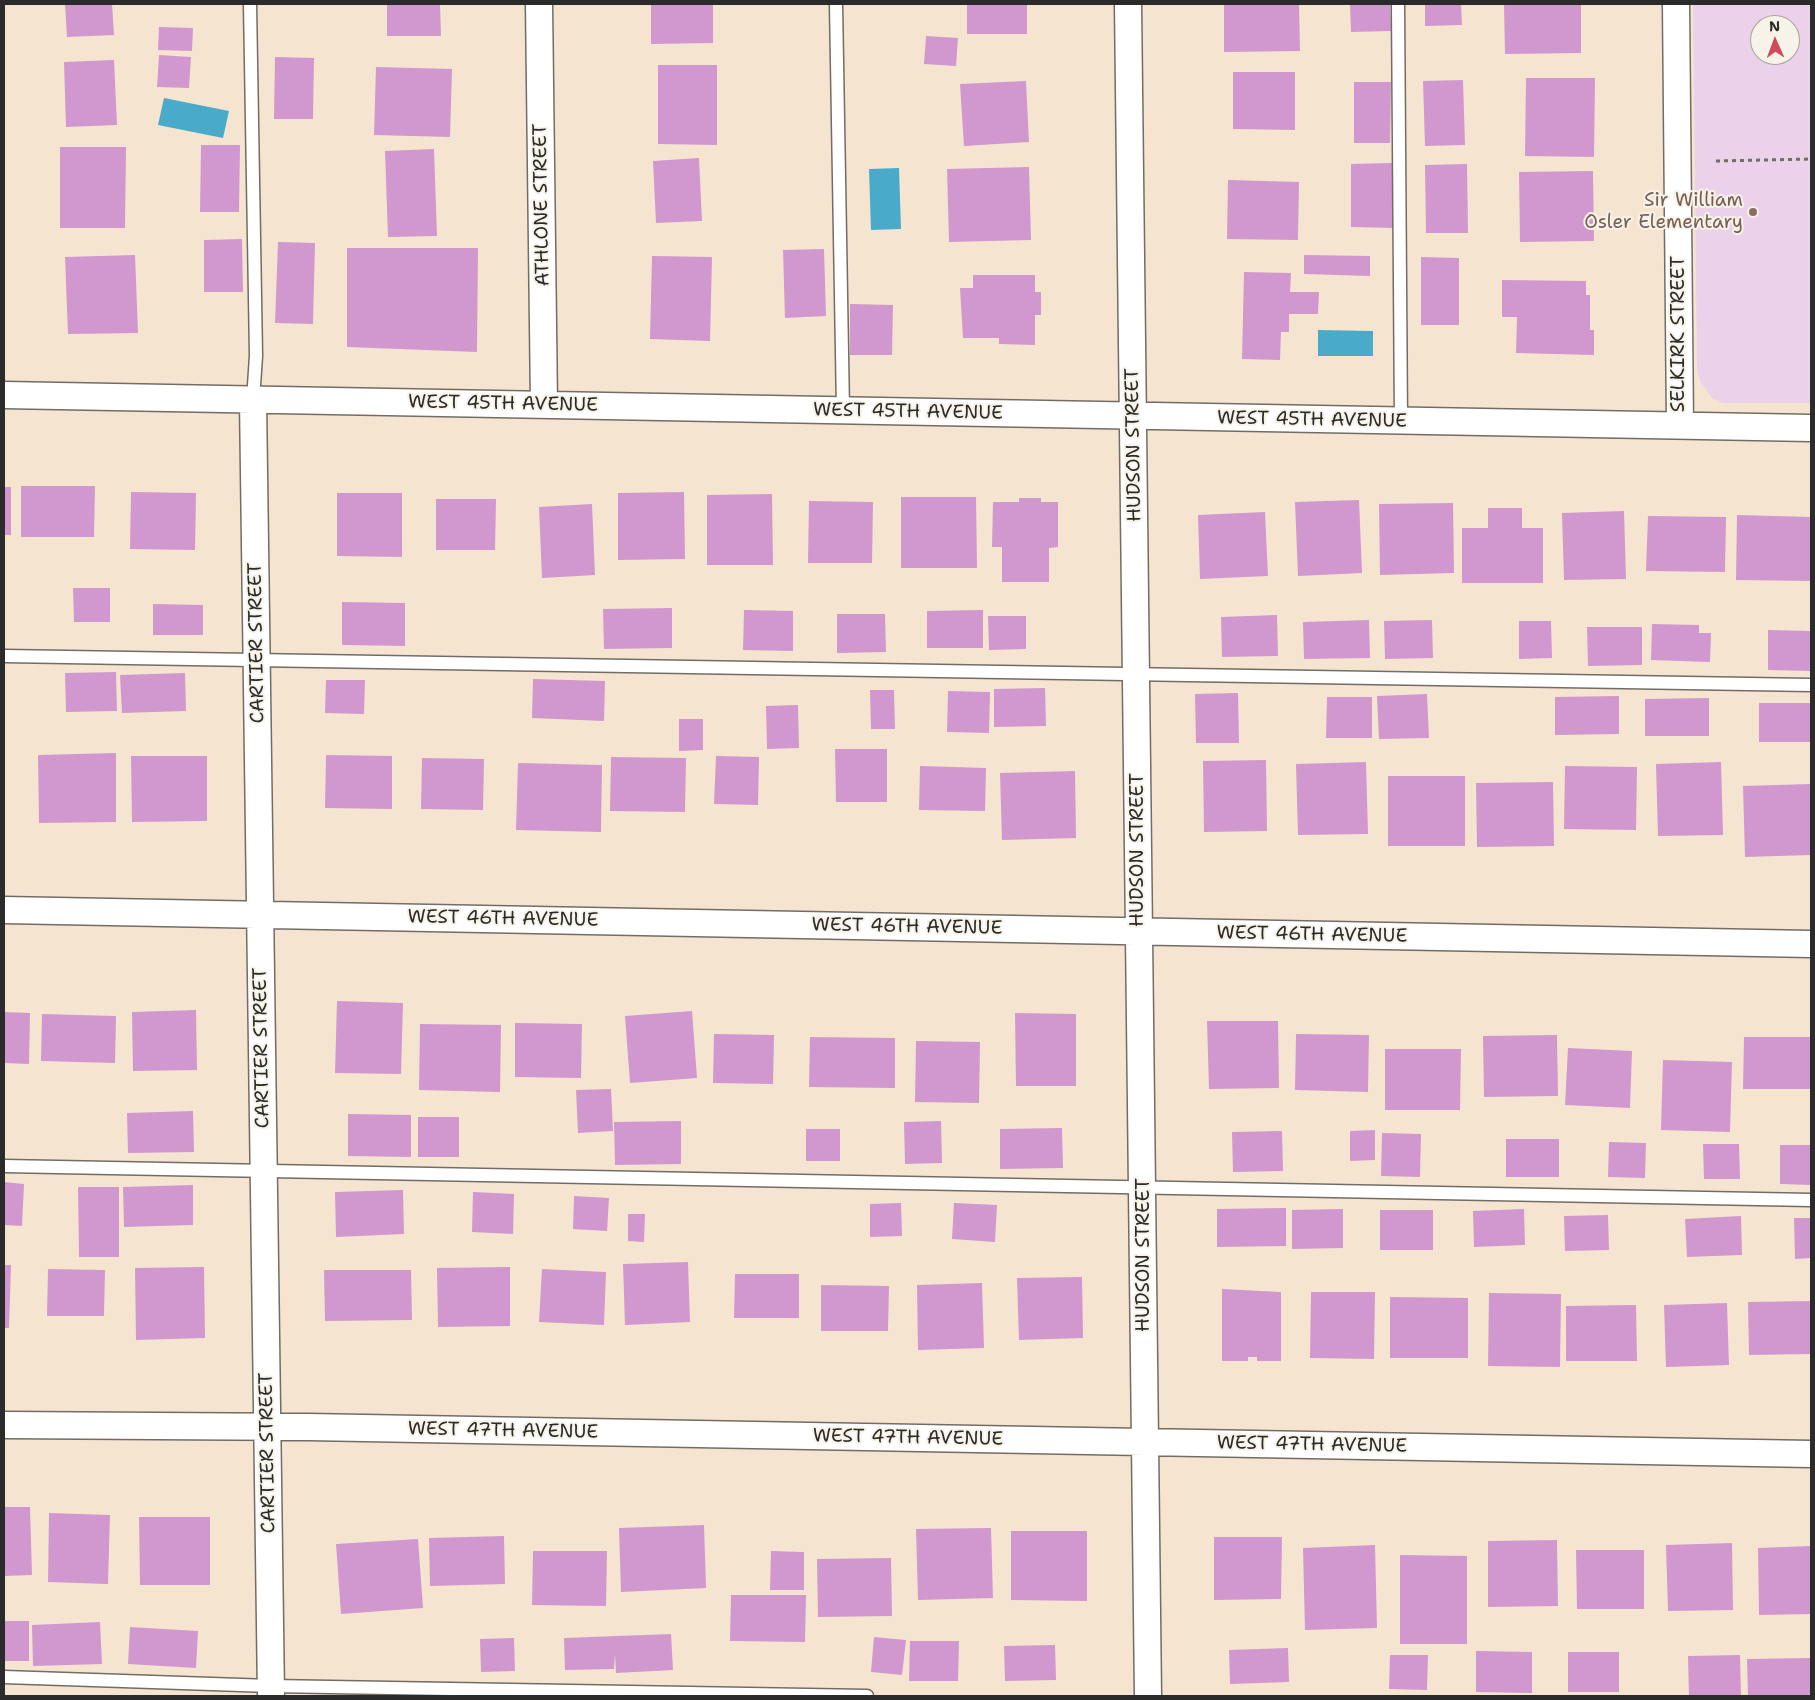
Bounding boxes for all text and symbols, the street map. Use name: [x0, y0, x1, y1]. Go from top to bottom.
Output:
north arrow: [1750, 15, 1800, 65]
text: N: [1769, 17, 1780, 35]
street label: ATHLONE STREET: [529, 123, 555, 287]
place label: Sir William Osler Elementary: [1584, 190, 1743, 234]
marker: Sir William Osler Elementary: [1747, 206, 1759, 218]
street label: SELKIRK STREET: [1668, 256, 1690, 412]
street label: HUDSON STREET: [1121, 368, 1147, 522]
street label: WEST 45TH AVENUE: [408, 391, 598, 417]
street label: WEST 45TH AVENUE: [813, 399, 1003, 425]
street label: WEST 45TH AVENUE: [1217, 407, 1407, 433]
street label: CARTIER STREET: [244, 562, 270, 724]
street label: HUDSON STREET: [1127, 773, 1149, 927]
street label: WEST 46TH AVENUE: [407, 906, 599, 932]
street label: WEST 46TH AVENUE: [811, 914, 1003, 940]
street label: WEST 46TH AVENUE: [1216, 922, 1408, 948]
street label: CARTIER STREET: [249, 967, 275, 1129]
street label: HUDSON STREET: [1133, 1178, 1155, 1332]
street label: CARTIER STREET: [255, 1372, 281, 1534]
street label: WEST 47TH AVENUE: [408, 1418, 598, 1444]
street label: WEST 47TH AVENUE: [813, 1425, 1003, 1451]
street label: WEST 47TH AVENUE: [1217, 1432, 1407, 1458]

